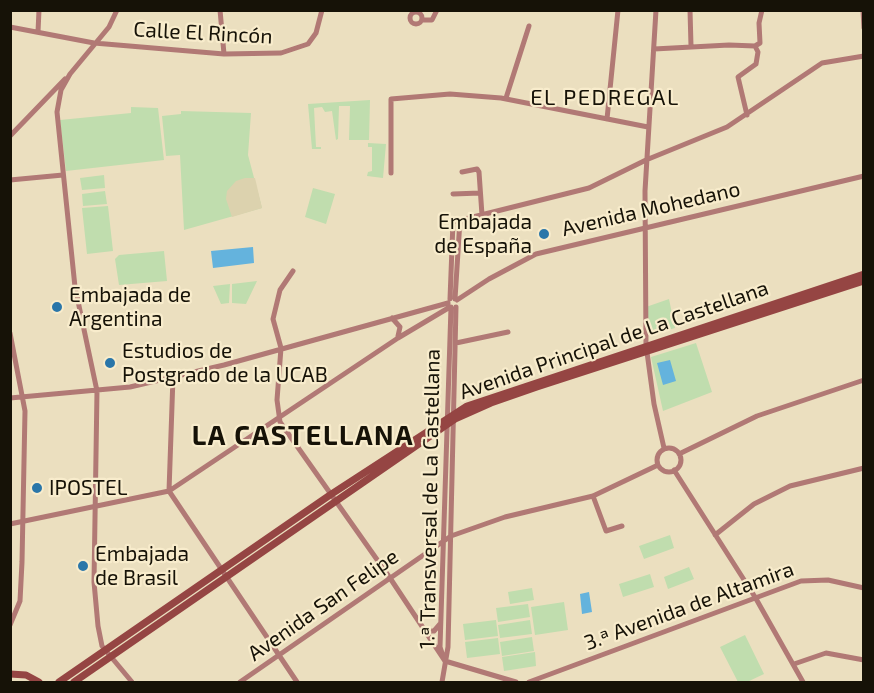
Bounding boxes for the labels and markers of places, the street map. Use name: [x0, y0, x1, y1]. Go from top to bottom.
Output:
place label: Embajada de España: [434, 209, 532, 259]
marker: Embajada de España: [537, 227, 551, 241]
place label: Embajada de Argentina: [69, 282, 191, 332]
marker: Embajada de Argentina: [50, 300, 64, 314]
place label: Estudios de Postgrado de la UCAB: [122, 338, 328, 388]
marker: Estudios de Postgrado de la UCAB: [103, 356, 117, 370]
place label: IPOSTEL: [49, 475, 127, 501]
marker: IPOSTEL: [30, 481, 44, 495]
place label: Embajada de Brasil: [95, 541, 189, 591]
marker: Embajada de Brasil: [76, 559, 90, 573]

